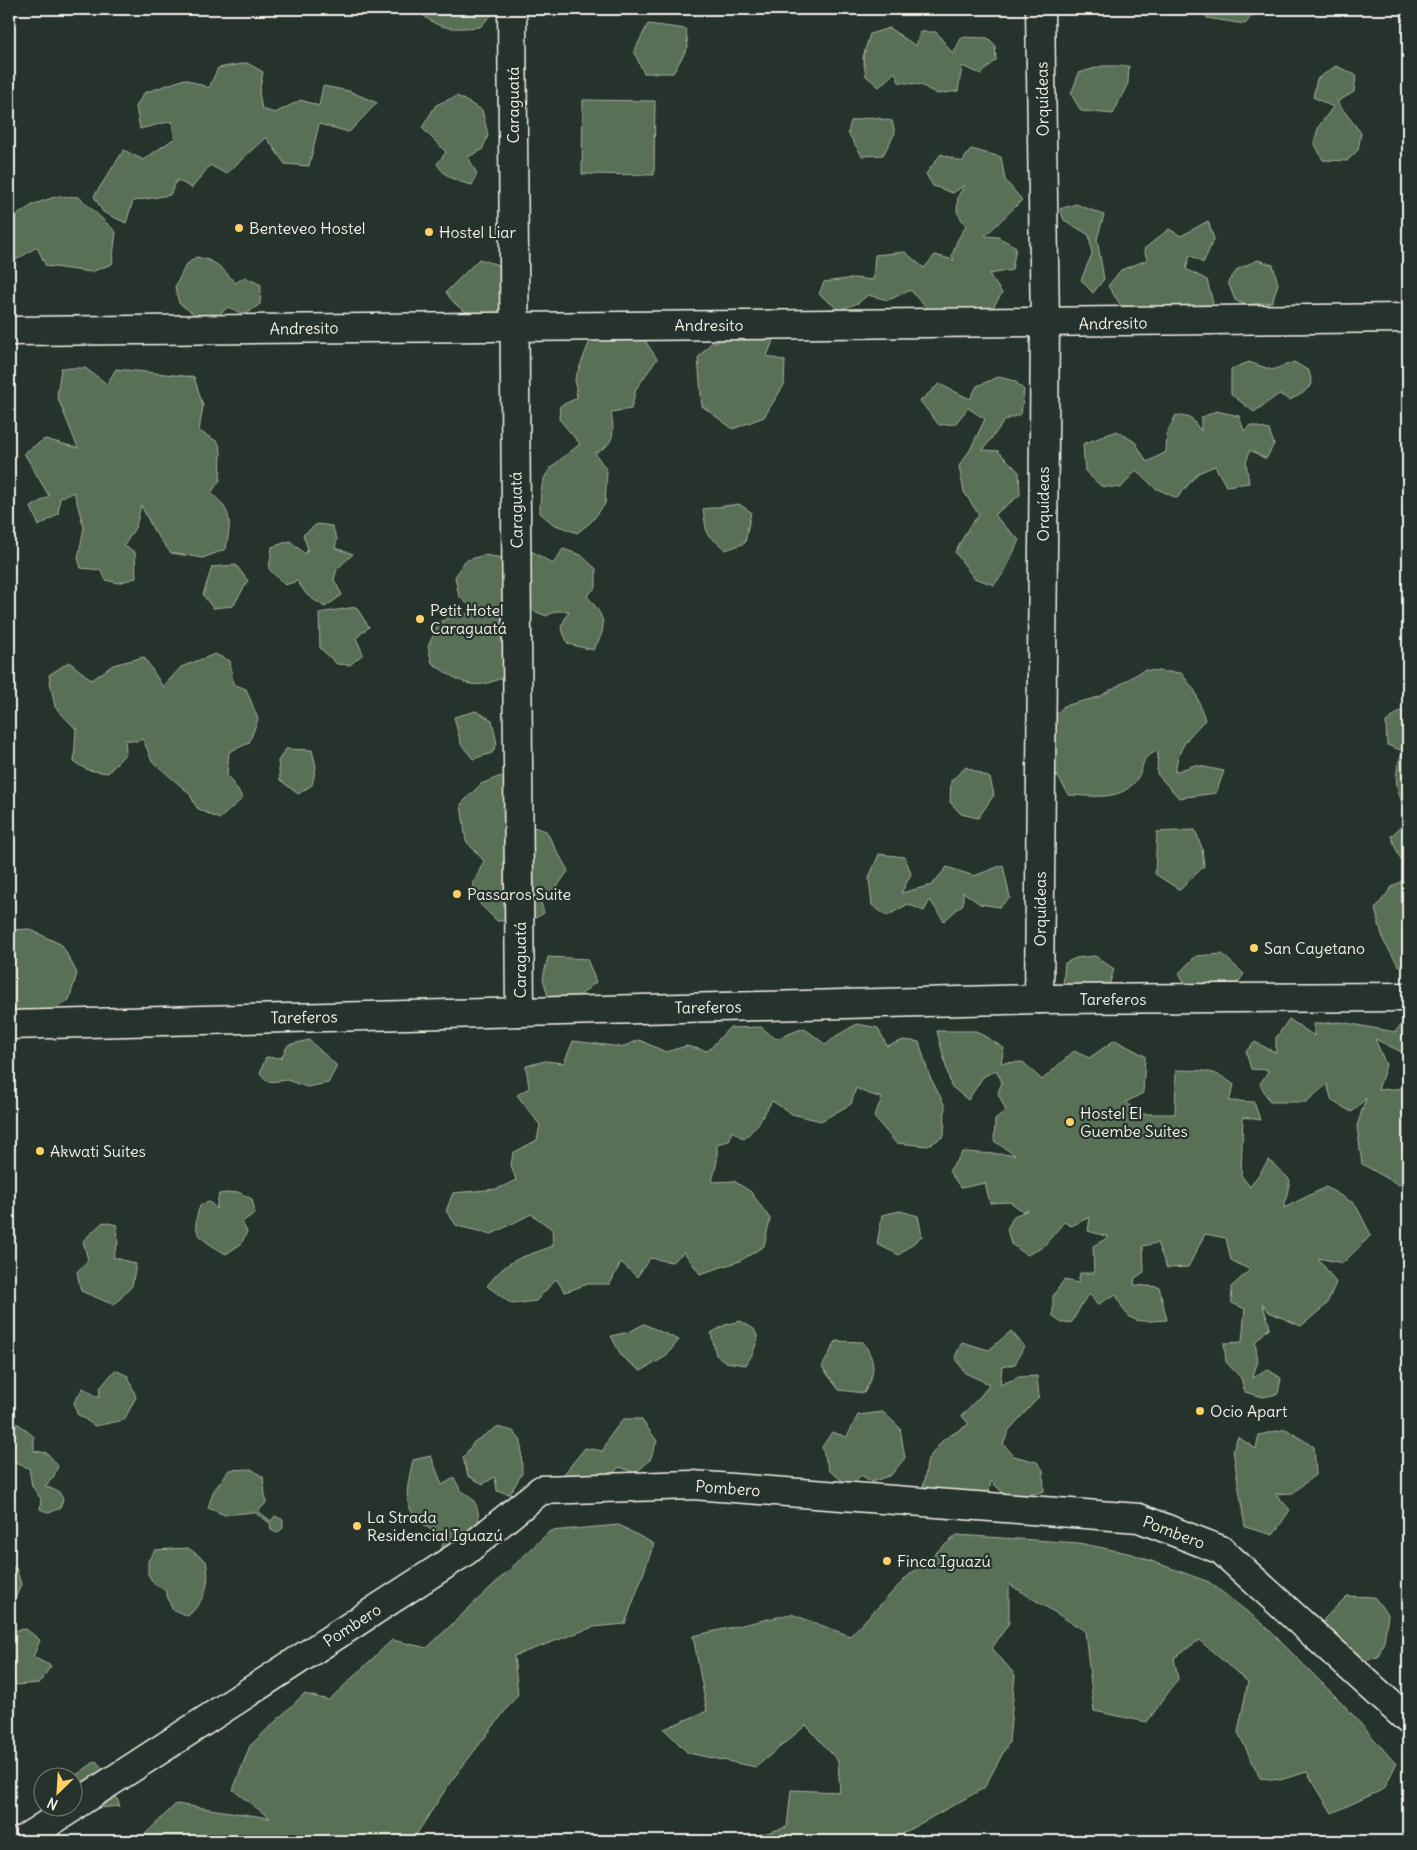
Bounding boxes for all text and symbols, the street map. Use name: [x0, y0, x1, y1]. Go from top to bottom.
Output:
street label: Orquídeas: [1031, 61, 1053, 137]
street label: Caraguatá: [503, 67, 523, 143]
place label: Benteveo Hostel: [249, 218, 365, 238]
marker: Benteveo Hostel: [233, 222, 245, 234]
place label: Hostel Liar: [439, 222, 516, 242]
marker: Hostel Liar: [423, 226, 435, 238]
street label: Andresito: [1078, 312, 1148, 334]
street label: Andresito: [675, 315, 743, 335]
street label: Andresito: [269, 317, 339, 339]
street label: Orquídeas: [1033, 467, 1053, 541]
street label: Caraguatá: [505, 471, 527, 549]
place label: Petit Hotel Caraguatá: [430, 600, 507, 638]
marker: Petit Hotel Caraguatá: [414, 613, 426, 625]
street label: Orquídeas: [1030, 872, 1050, 946]
place label: Passaros Suite: [467, 884, 571, 904]
marker: Passaros Suite: [451, 888, 463, 900]
street label: Caraguatá: [510, 922, 530, 998]
place label: San Cayetano: [1264, 938, 1365, 958]
marker: San Cayetano: [1248, 942, 1260, 954]
street label: Tareferos: [1079, 989, 1147, 1009]
street label: Tareferos: [674, 996, 742, 1018]
street label: Tareferos: [270, 1006, 338, 1028]
place label: Hostel El Guembe Suites: [1080, 1103, 1188, 1141]
marker: Hostel El Guembe Suites: [1064, 1116, 1076, 1128]
place label: Akwati Suites: [50, 1141, 146, 1161]
marker: Akwati Suites: [34, 1145, 46, 1157]
place label: Ocio Apart: [1210, 1401, 1288, 1421]
marker: Ocio Apart: [1194, 1405, 1206, 1417]
street label: Pombero: [695, 1476, 761, 1500]
place label: La Strada Residencial Iguazú: [367, 1507, 503, 1545]
street label: Pombero: [1140, 1511, 1208, 1553]
marker: La Strada Residencial Iguazú: [351, 1520, 363, 1532]
place label: Finca Iguazú: [897, 1551, 991, 1571]
marker: Finca Iguazú: [881, 1555, 893, 1567]
street label: Pombero: [319, 1599, 385, 1651]
north arrow: [32, 1768, 82, 1818]
text: N: [44, 1794, 61, 1814]

